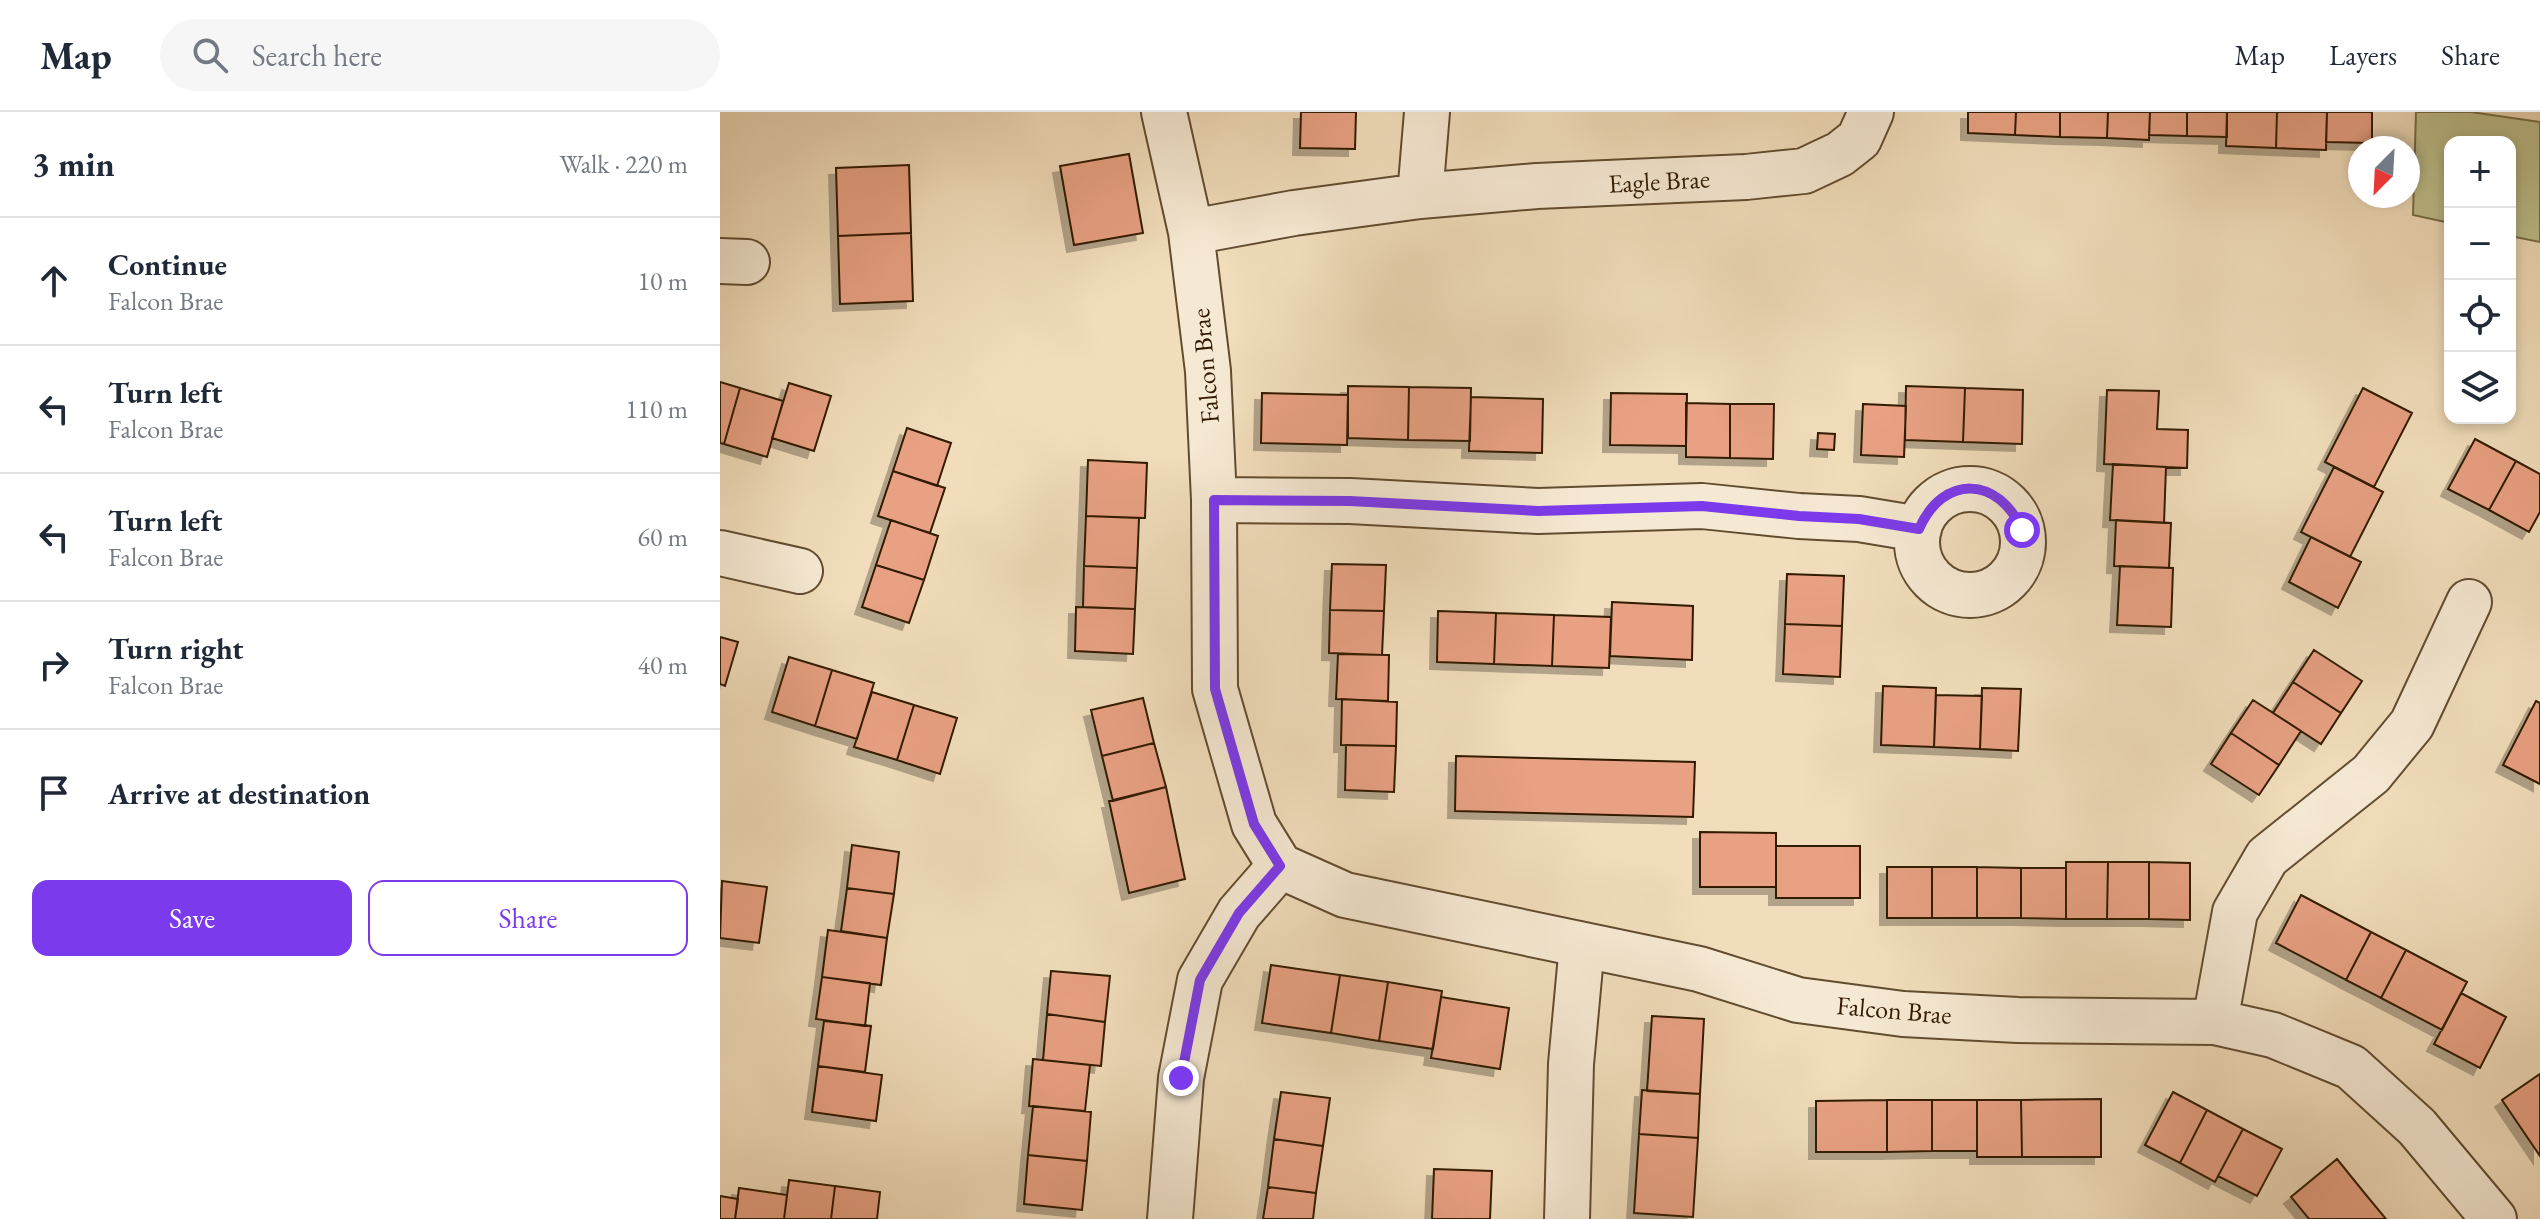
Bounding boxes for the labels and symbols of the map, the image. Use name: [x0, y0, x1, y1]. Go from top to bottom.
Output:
north arrow: [2348, 136, 2420, 208]
street label: Eagle Brae: [1607, 161, 1711, 201]
street label: Falcon Brae: [1183, 307, 1227, 425]
route start: [2004, 512, 2040, 548]
street label: Falcon Brae: [1835, 988, 1953, 1032]
route end: [1163, 1060, 1199, 1096]

